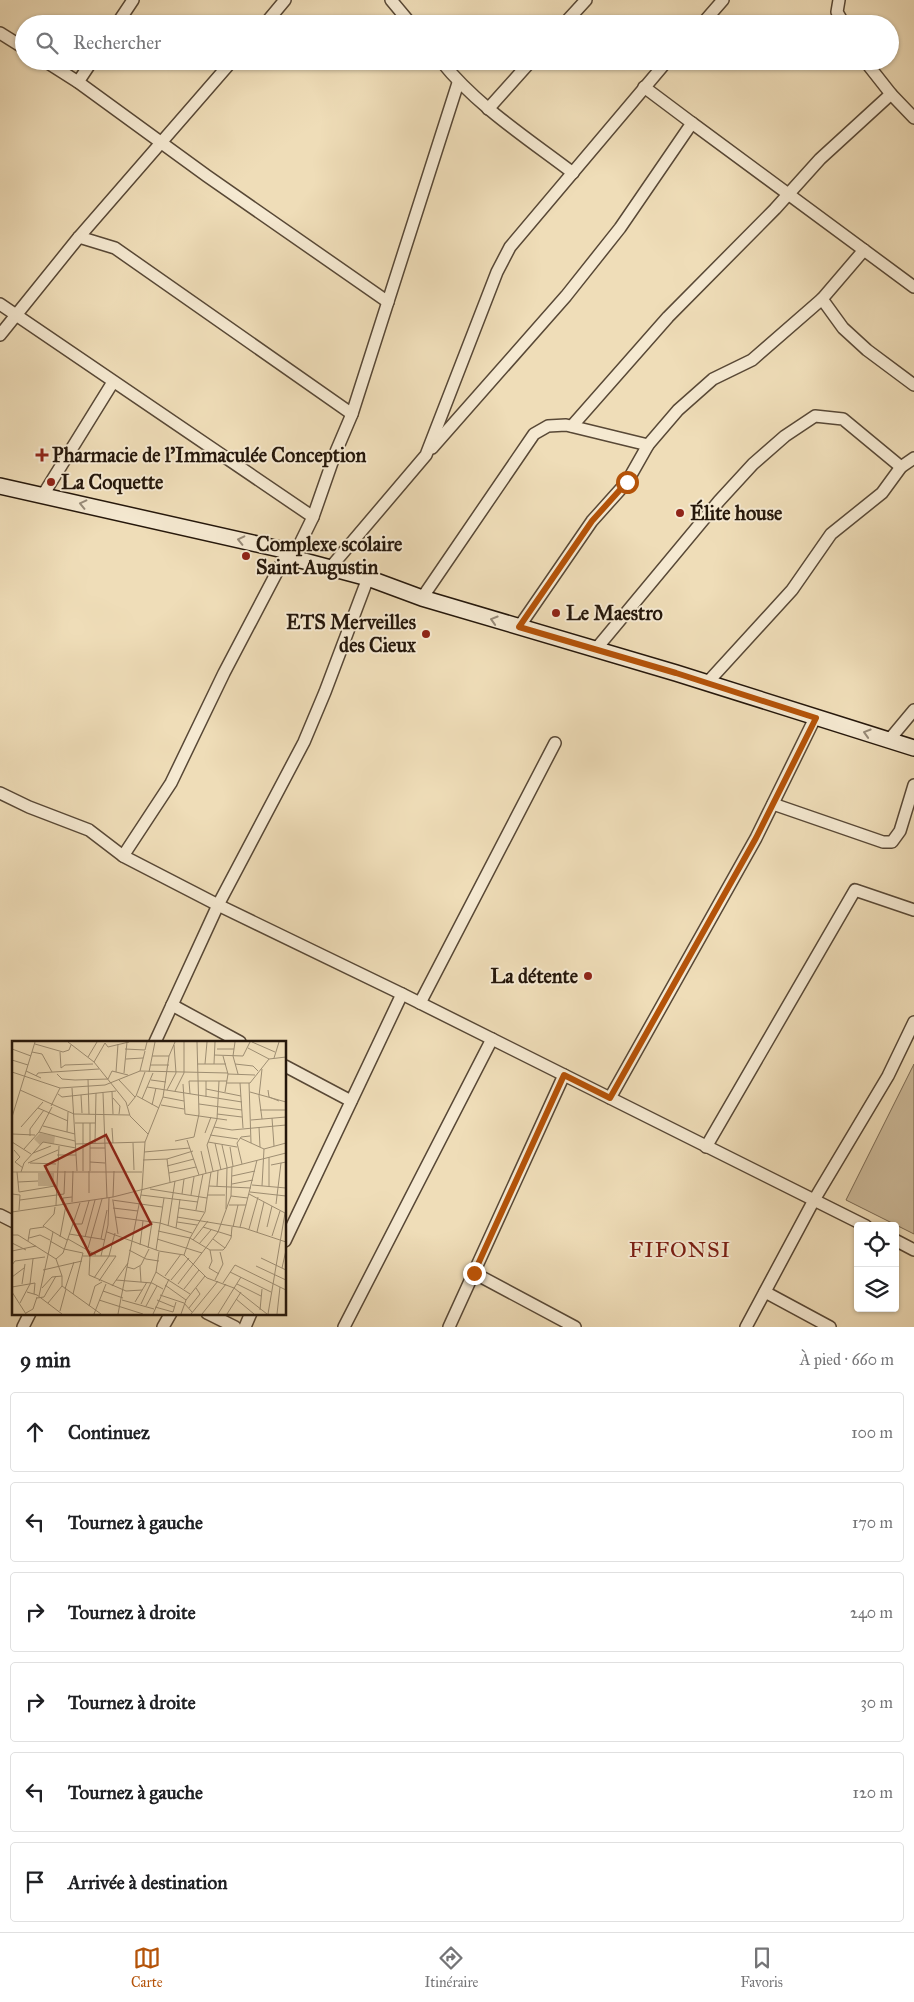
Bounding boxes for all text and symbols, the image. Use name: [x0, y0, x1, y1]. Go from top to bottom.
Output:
search box: [15, 15, 899, 70]
icon: search: [33, 29, 61, 57]
text: Rechercher: [73, 31, 161, 54]
place label: Pharmacie de l'Immaculée Conception: [52, 443, 367, 468]
marker: Pharmacie de l'Immaculée Conception: [36, 449, 48, 461]
place label: La Coquette: [61, 470, 164, 495]
route start: [616, 471, 639, 494]
marker: La Coquette: [45, 476, 57, 488]
one-way arrow: [78, 499, 87, 510]
place label: Élite house: [690, 499, 783, 525]
marker: Élite house: [674, 507, 686, 519]
place label: Complexe scolaire Saint Augustin: [256, 532, 403, 580]
one-way arrow: [237, 535, 246, 546]
marker: Complexe scolaire Saint Augustin: [240, 550, 252, 562]
place label: Le Maestro: [566, 601, 663, 625]
marker: Le Maestro: [550, 607, 562, 619]
place label: ETS Merveilles des Cieux: [286, 610, 417, 657]
one-way arrow: [491, 615, 499, 625]
marker: ETS Merveilles des Cieux: [420, 628, 432, 640]
one-way arrow: [864, 729, 872, 739]
place label: La détente: [491, 964, 579, 988]
marker: La détente: [582, 970, 594, 982]
inset map: [12, 1041, 286, 1314]
map controls: [854, 1222, 899, 1312]
button: locate: [854, 1222, 899, 1267]
district label: FIFONSI: [629, 1236, 731, 1263]
route end: [463, 1262, 486, 1285]
button: layers: [854, 1267, 899, 1312]
text: 9 min: [20, 1347, 71, 1373]
text: À pied · 660 m: [800, 1350, 894, 1369]
icon: ahead: [21, 1418, 49, 1446]
text: Continuez: [68, 1421, 150, 1444]
text: 100 m: [851, 1423, 893, 1442]
icon: left: [21, 1508, 49, 1536]
text: Tournez à gauche: [68, 1511, 203, 1534]
text: 170 m: [852, 1513, 893, 1532]
icon: right: [21, 1598, 49, 1626]
text: Tournez à droite: [68, 1601, 196, 1624]
text: 240 m: [850, 1603, 893, 1622]
icon: right: [21, 1688, 49, 1716]
text: Tournez à droite: [68, 1691, 196, 1714]
text: 30 m: [860, 1693, 893, 1712]
icon: left: [21, 1778, 49, 1806]
text: Tournez à gauche: [68, 1781, 203, 1804]
text: 120 m: [853, 1783, 893, 1802]
icon: arrive: [21, 1868, 49, 1896]
text: Arrivée à destination: [68, 1871, 227, 1894]
tab: Carte: [131, 1944, 163, 1991]
tab: Itinéraire: [425, 1944, 478, 1991]
tab: Favoris: [740, 1944, 783, 1991]

